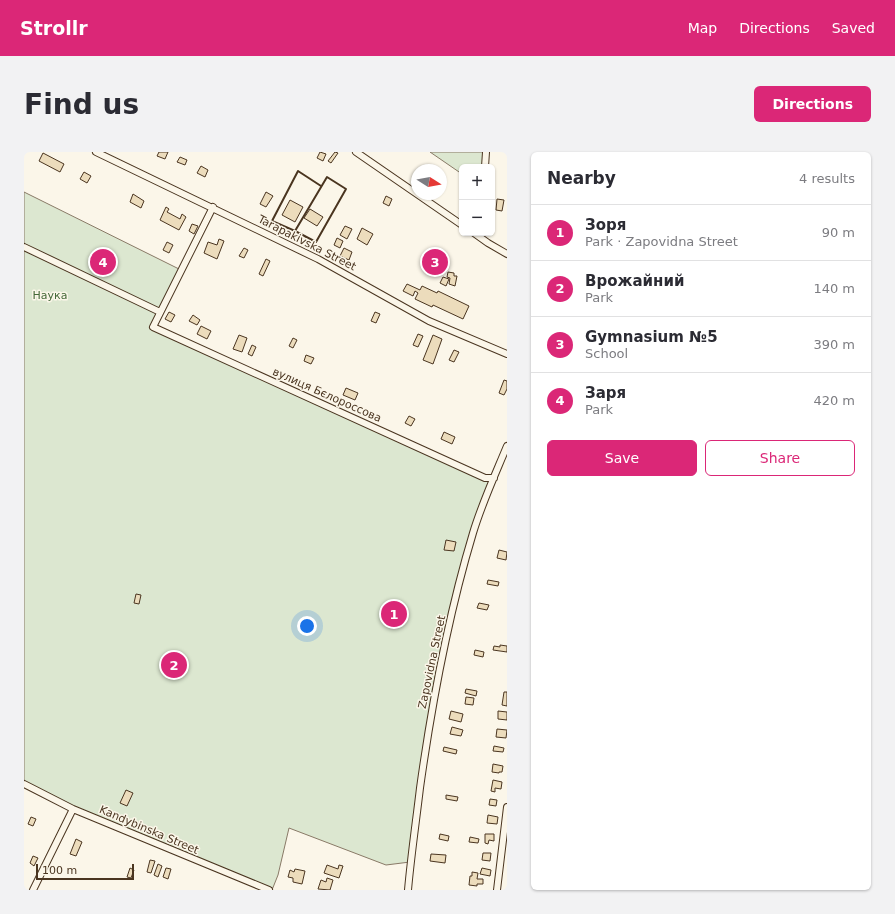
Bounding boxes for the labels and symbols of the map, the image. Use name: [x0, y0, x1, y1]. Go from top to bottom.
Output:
north arrow: [411, 164, 447, 200]
street label: Tarapakivska Street: [255, 212, 359, 274]
pin: 4: [90, 247, 116, 277]
pin: 3: [422, 247, 448, 277]
park label: Наука: [33, 289, 67, 302]
street label: вулиця Бєлороссова: [271, 365, 383, 425]
pin: 1: [381, 599, 407, 629]
street label: Zapovidna Street: [416, 613, 448, 710]
your location: [297, 616, 317, 636]
pin: 2: [161, 650, 187, 680]
street label: Kandybinska Street: [97, 803, 201, 857]
scale bar: [36, 862, 134, 881]

